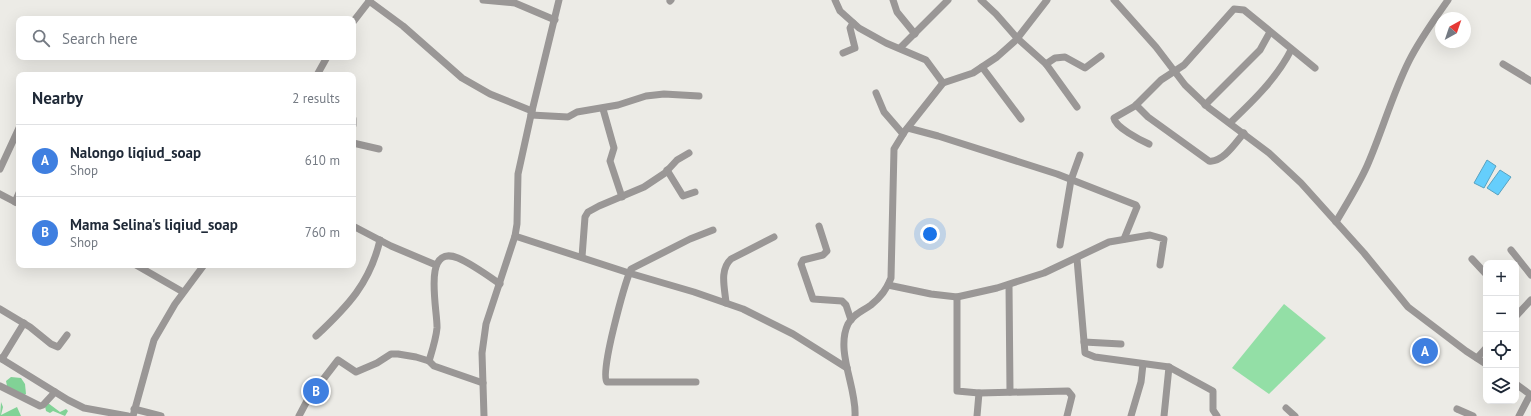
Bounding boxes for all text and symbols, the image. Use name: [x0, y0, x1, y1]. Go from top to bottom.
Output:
north arrow: [1435, 12, 1471, 48]
search box: [16, 16, 356, 60]
icon: search: [30, 27, 52, 49]
text: Search here: [62, 29, 138, 48]
text: Nearby: [32, 87, 83, 109]
text: 2 results: [292, 90, 340, 107]
text: Nalongo liqiud_soap: [70, 143, 201, 162]
text: A: [41, 152, 49, 169]
text: 610 m: [305, 152, 340, 169]
text: Shop: [70, 162, 98, 179]
text: Mama Selina's liqiud_soap: [70, 215, 238, 234]
text: B: [41, 224, 49, 241]
text: 760 m: [305, 224, 340, 241]
your location: [920, 224, 940, 244]
text: Shop: [70, 234, 98, 251]
map controls: [1483, 260, 1519, 404]
button: +: [1483, 260, 1519, 296]
button: −: [1483, 296, 1519, 332]
button: locate: [1483, 332, 1519, 368]
pin: A: [1412, 336, 1438, 366]
button: layers: [1483, 368, 1519, 404]
pin: B: [303, 376, 329, 406]

